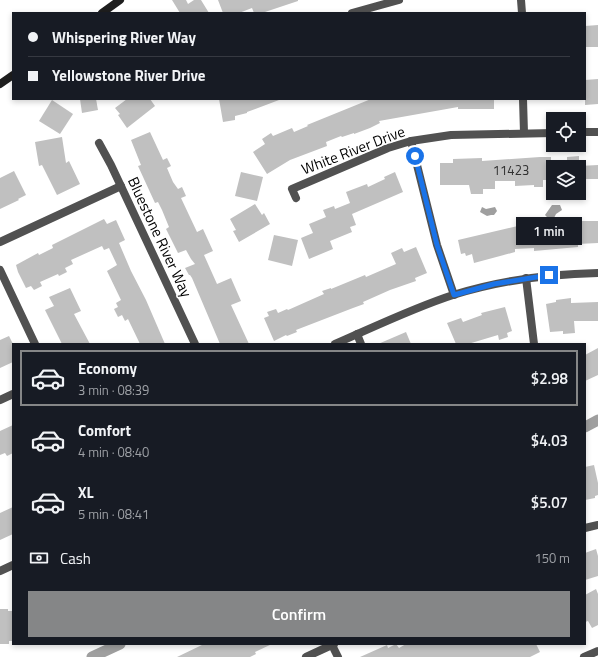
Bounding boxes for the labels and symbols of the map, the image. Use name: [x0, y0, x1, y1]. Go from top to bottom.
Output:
street label: White River Drive: [298, 120, 408, 180]
route start: [406, 147, 424, 165]
house number: 11423: [493, 160, 529, 180]
street label: Bluestone River Way: [122, 173, 198, 301]
callout: 1 min: [516, 217, 582, 245]
route end: [540, 266, 558, 284]

